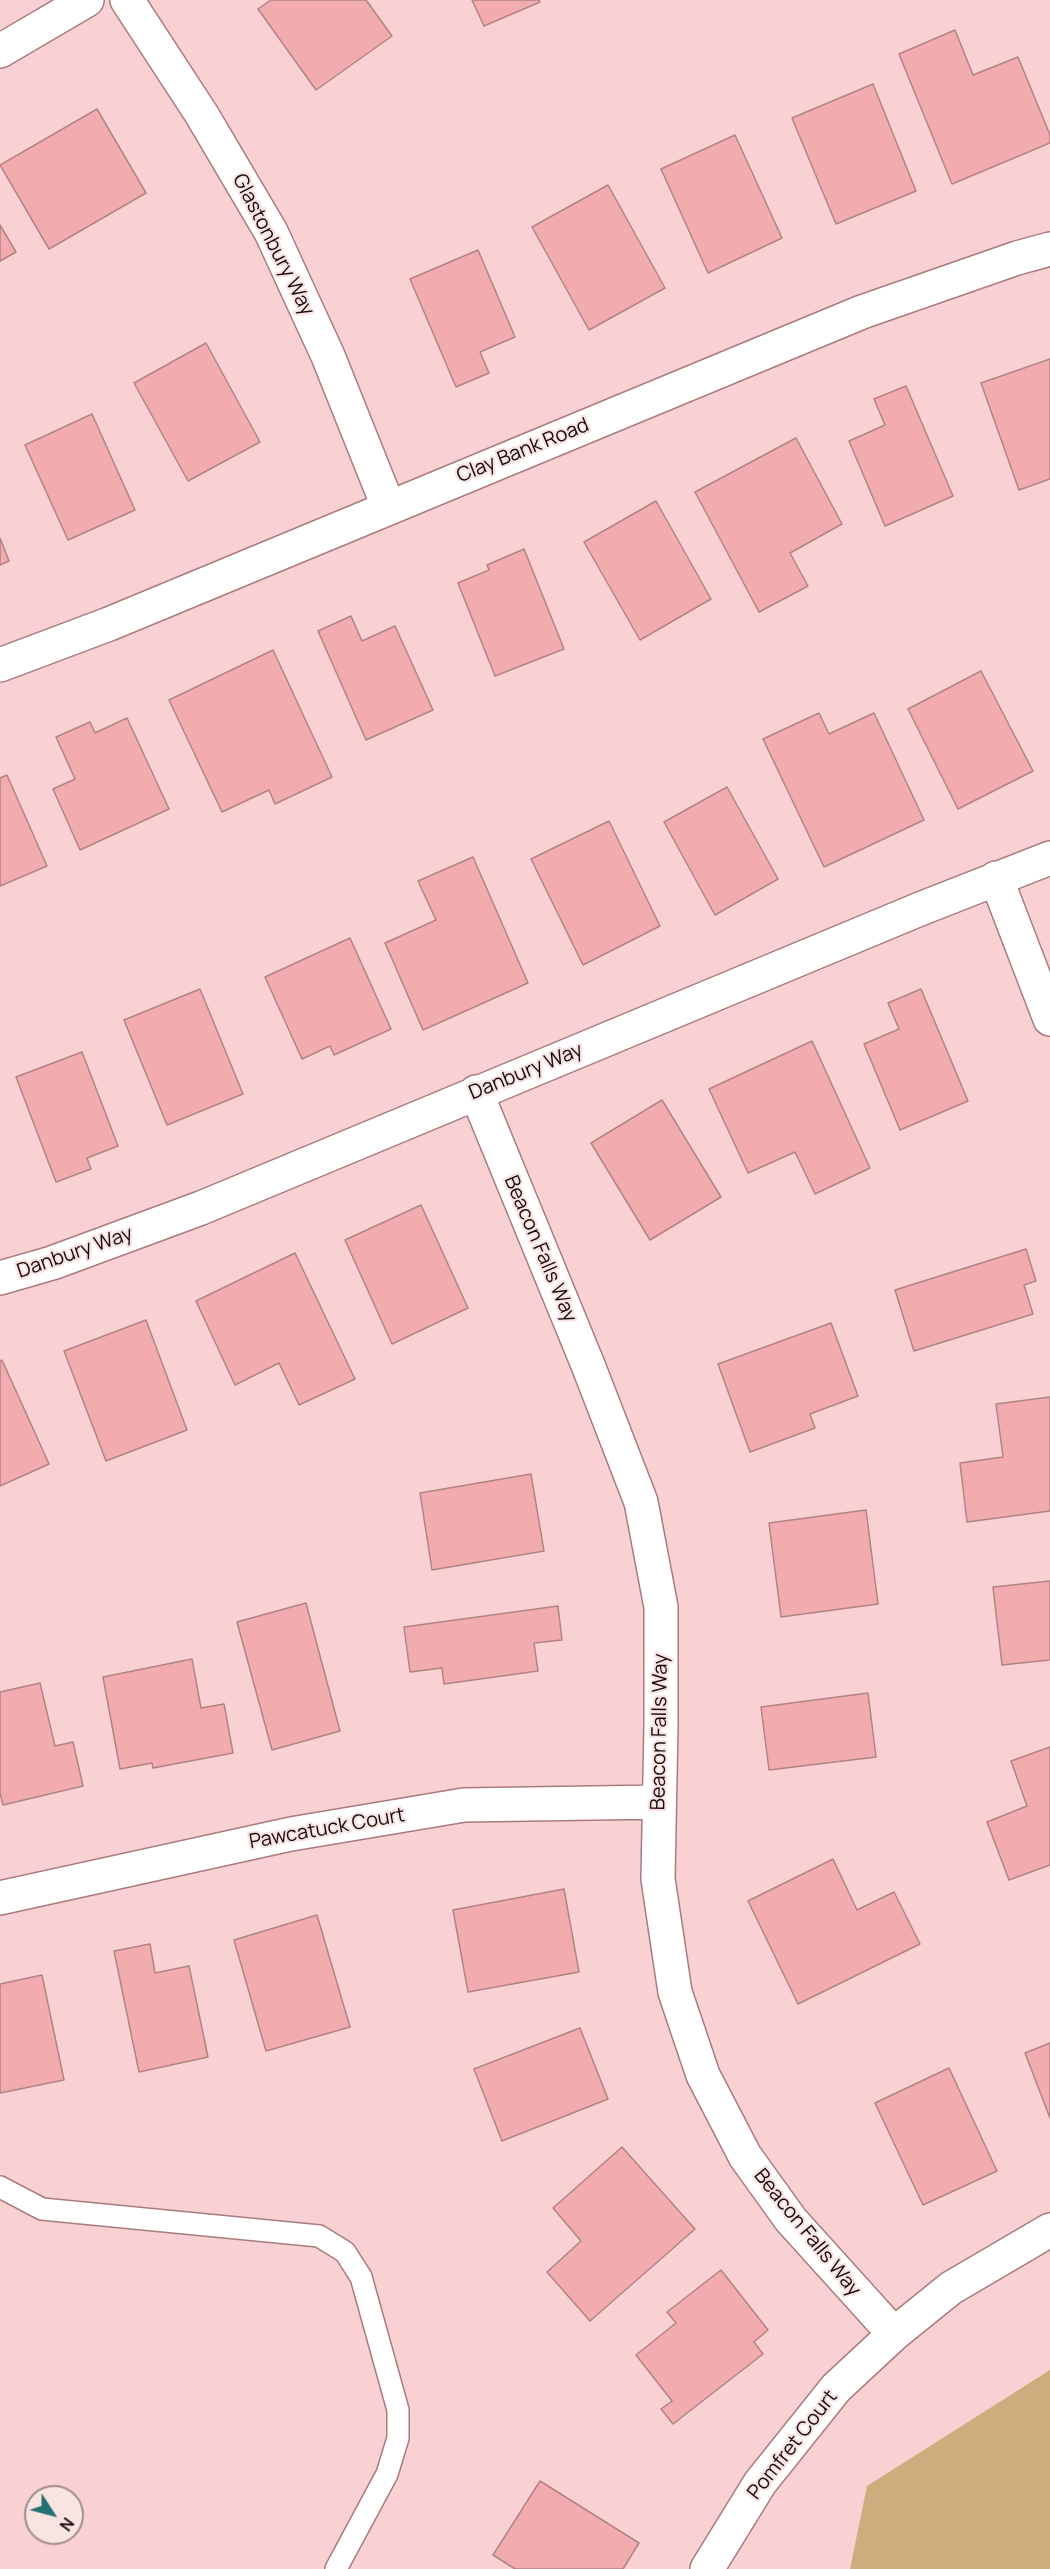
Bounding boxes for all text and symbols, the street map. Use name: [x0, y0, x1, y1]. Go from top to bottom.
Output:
street label: Glastonbury Way: [227, 170, 319, 320]
street label: Clay Bank Road: [453, 414, 593, 488]
street label: Danbury Way: [466, 1038, 586, 1106]
street label: Beacon Falls Way: [498, 1172, 582, 1326]
street label: Danbury Way: [14, 1222, 136, 1284]
street label: Beacon Falls Way: [647, 1653, 673, 1811]
street label: Pawcatuck Court: [247, 1804, 407, 1854]
street label: Beacon Falls Way: [748, 2165, 866, 2301]
street label: Pomfret Court: [743, 2386, 843, 2504]
north arrow: [24, 2485, 84, 2545]
text: N: [55, 2513, 79, 2536]

